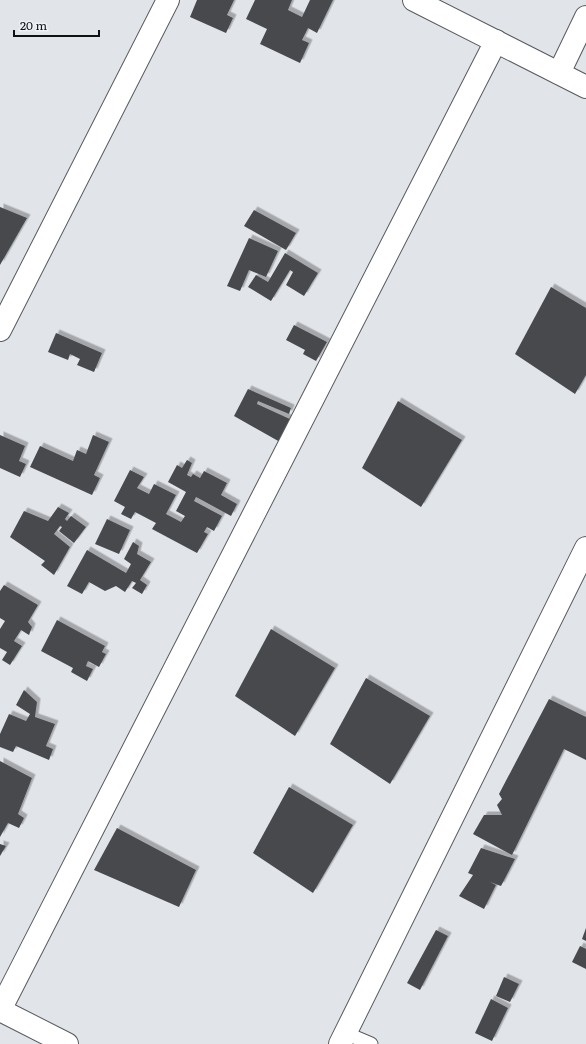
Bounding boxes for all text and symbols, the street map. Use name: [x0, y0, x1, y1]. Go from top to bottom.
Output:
scale bar: [14, 12, 99, 38]
text: 20 m: [20, 16, 47, 34]

